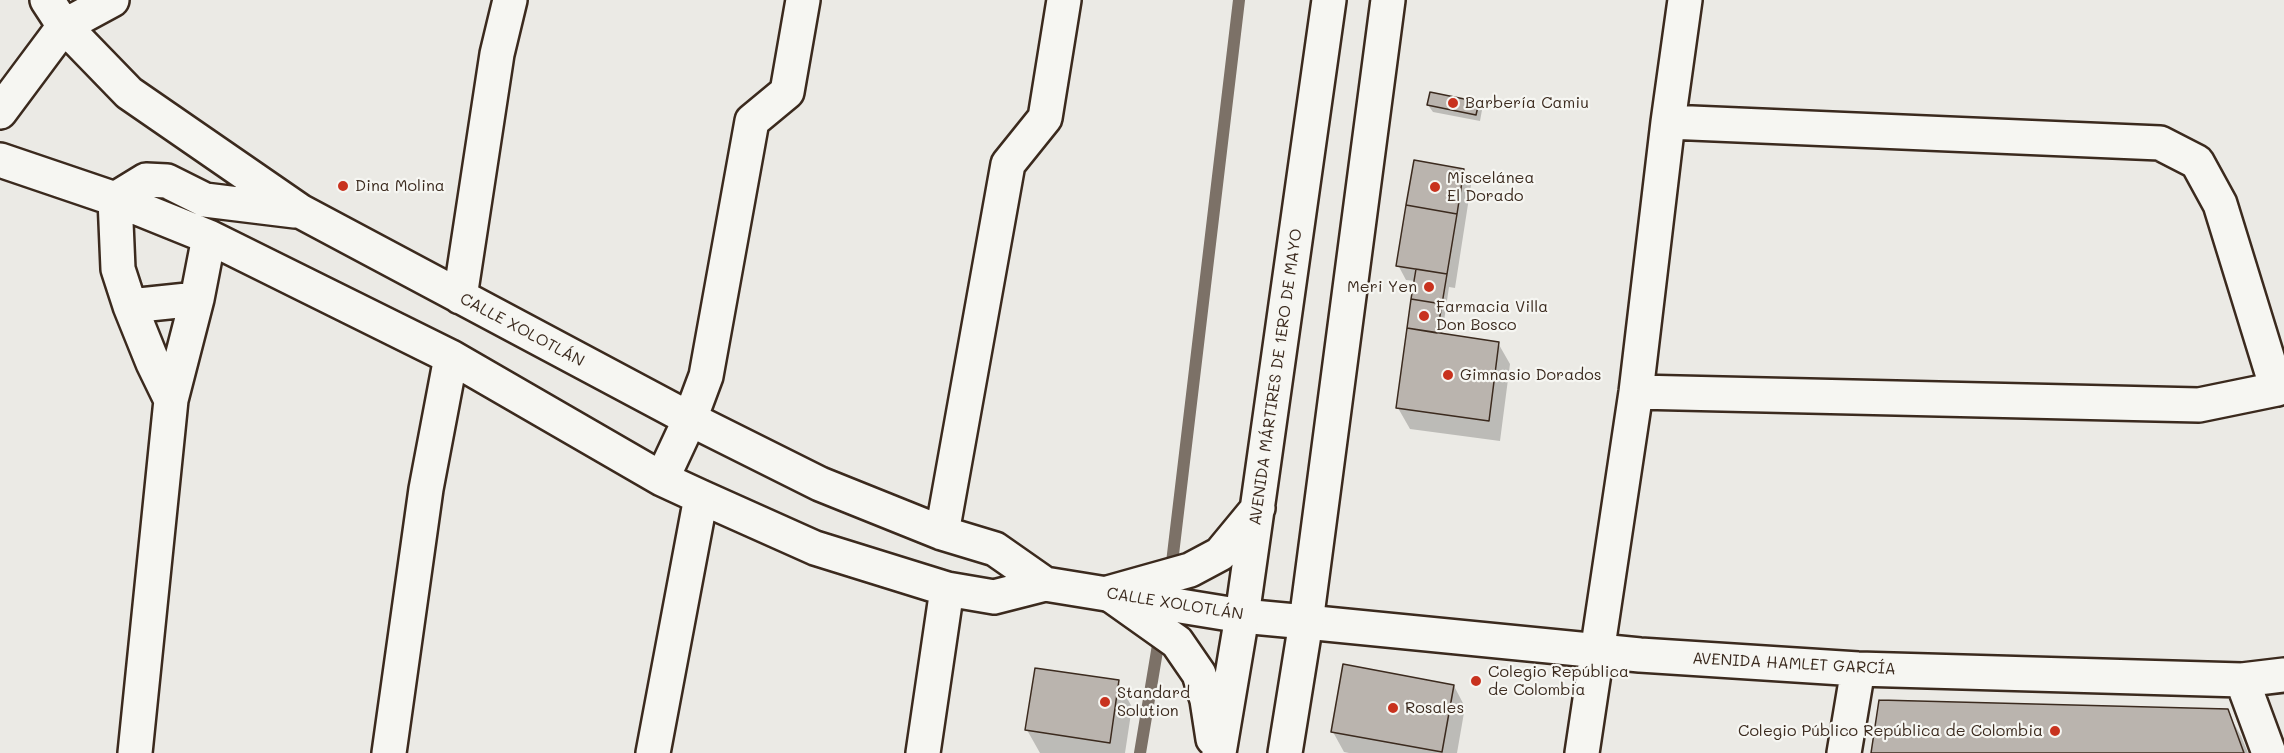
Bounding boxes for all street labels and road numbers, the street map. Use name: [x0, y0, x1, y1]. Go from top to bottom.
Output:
street label: AVENIDA MÁRTIRES DE 1ERO DE MAYO: [1246, 227, 1306, 527]
street label: CALLE XOLOTLÁN: [456, 289, 588, 371]
street label: CALLE XOLOTLÁN: [1105, 584, 1245, 624]
street label: AVENIDA HAMLET GARCÍA: [1692, 649, 1896, 679]

